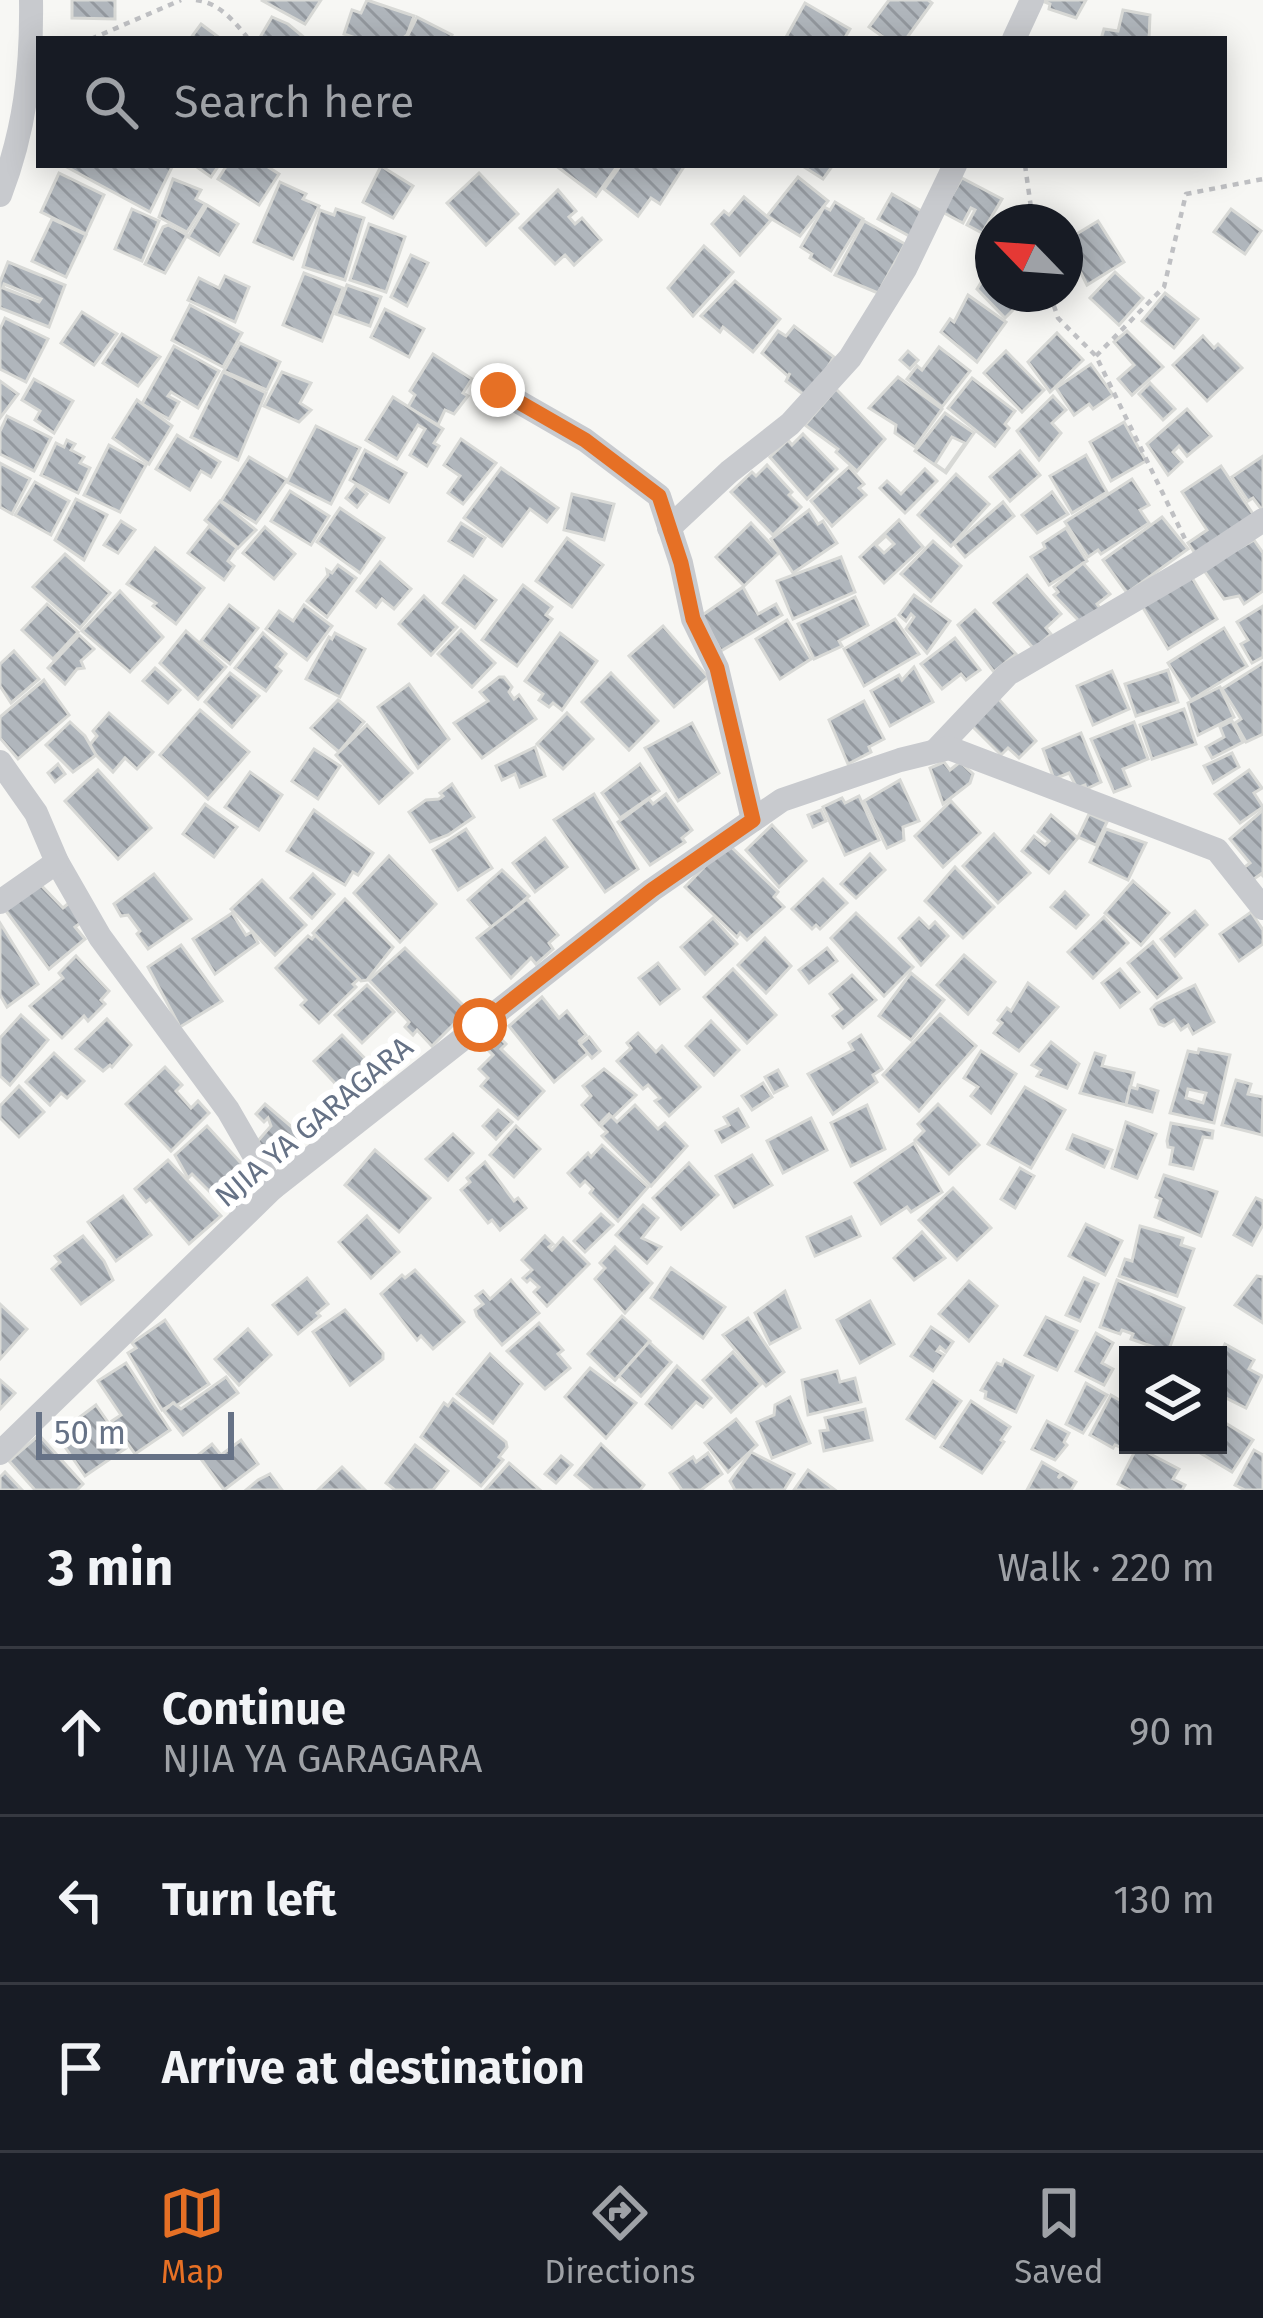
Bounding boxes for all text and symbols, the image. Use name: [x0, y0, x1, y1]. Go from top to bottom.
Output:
search box: [36, 36, 1227, 168]
icon: search: [78, 69, 144, 135]
text: Search here: [174, 75, 414, 129]
north arrow: [975, 204, 1083, 312]
route end: [471, 363, 525, 417]
route start: [453, 998, 507, 1052]
street label: NJIA YA GARAGARA: [208, 1028, 421, 1215]
map controls: [1119, 1346, 1227, 1454]
button: layers: [1119, 1346, 1227, 1454]
scale bar: [36, 1406, 234, 1459]
text: 50 m: [54, 1413, 126, 1453]
text: 3 min: [48, 1537, 174, 1599]
text: Walk · 220 m: [998, 1545, 1215, 1591]
text: Continue: [162, 1682, 346, 1736]
icon: ahead: [48, 1699, 114, 1765]
text: 90 m: [1129, 1709, 1215, 1755]
text: NJIA YA GARAGARA: [162, 1736, 482, 1782]
icon: left: [48, 1867, 114, 1933]
text: Turn left: [162, 1873, 336, 1927]
text: 130 m: [1113, 1877, 1215, 1923]
icon: arrive: [48, 2035, 114, 2101]
text: Arrive at destination: [162, 2041, 585, 2095]
tab: Map: [159, 2180, 225, 2292]
tab: Directions: [544, 2180, 696, 2292]
tab: Saved: [1014, 2180, 1104, 2292]

